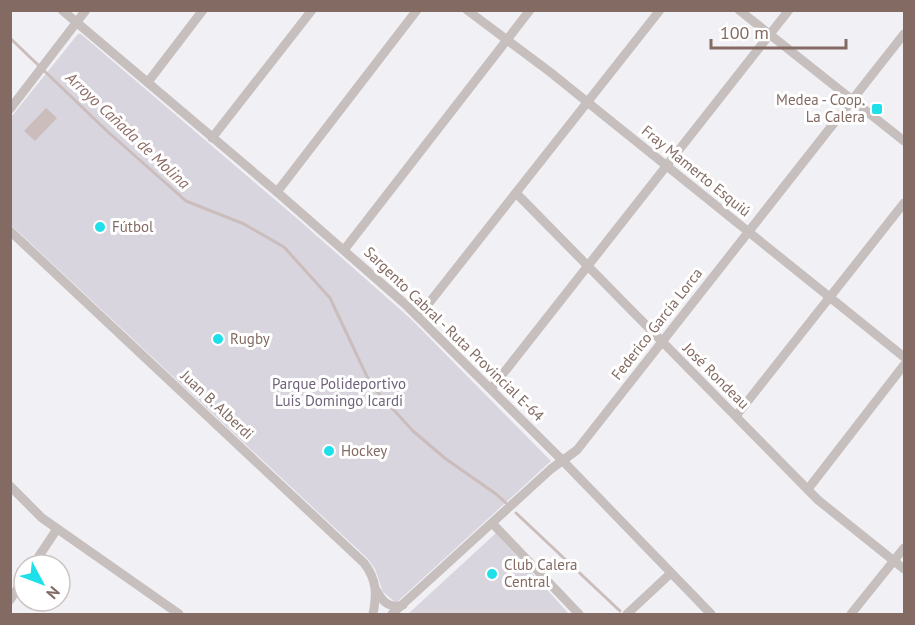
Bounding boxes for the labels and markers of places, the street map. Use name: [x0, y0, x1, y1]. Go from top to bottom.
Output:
place label: Medea - Coop. La Calera: [776, 90, 865, 126]
marker: Medea - Coop. La Calera: [870, 102, 884, 116]
place label: Fútbol: [112, 217, 154, 236]
marker: Fútbol: [93, 220, 107, 234]
place label: Rugby: [230, 329, 270, 348]
marker: Rugby: [211, 332, 225, 346]
place label: Hockey: [341, 441, 387, 460]
marker: Hockey: [322, 444, 336, 458]
place label: Club Calera Central: [504, 555, 577, 591]
marker: Club Calera Central: [485, 567, 499, 581]

